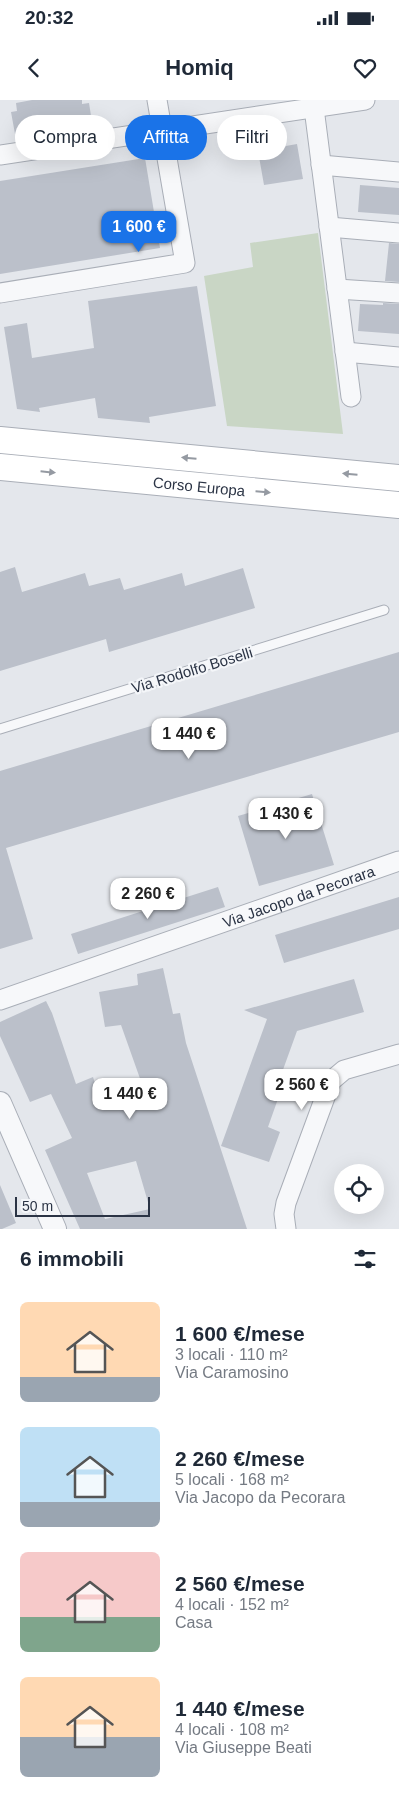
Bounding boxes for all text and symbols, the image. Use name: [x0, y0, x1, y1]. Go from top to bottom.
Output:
text: 20:32: [25, 7, 74, 28]
icon: back: [20, 54, 48, 82]
icon: heart: [351, 54, 379, 82]
text: Homiq: [165, 55, 234, 80]
chip: Compra: [15, 115, 115, 160]
chip: Affitta: [125, 115, 207, 160]
chip: Filtri: [217, 115, 287, 160]
pin: 1 600 €: [93, 210, 185, 253]
text: 1 600 €: [112, 218, 166, 235]
one-way arrow: [180, 454, 196, 462]
one-way arrow: [41, 468, 57, 476]
one-way arrow: [342, 469, 358, 477]
street label: Corso Europa: [152, 473, 247, 499]
one-way arrow: [255, 488, 271, 496]
street label: Via Rodolfo Boselli: [129, 644, 255, 696]
pin: 1 440 €: [143, 718, 235, 760]
text: 1 440 €: [162, 725, 216, 742]
pin: 1 430 €: [240, 798, 332, 840]
text: 1 430 €: [259, 805, 313, 822]
street label: Via Jacopo da Pecorara: [220, 861, 377, 930]
pin: 2 260 €: [102, 878, 194, 920]
text: 2 260 €: [121, 885, 175, 902]
pin: 2 560 €: [256, 1068, 348, 1111]
text: 2 560 €: [275, 1076, 329, 1093]
pin: 1 440 €: [84, 1078, 176, 1120]
text: 1 440 €: [103, 1085, 157, 1102]
map controls: [334, 1164, 384, 1214]
button: locate: [334, 1164, 384, 1214]
scale bar: [15, 1194, 150, 1217]
text: 50 m: [22, 1198, 53, 1214]
icon: filters: [351, 1245, 379, 1273]
text: 6 immobili: [20, 1247, 124, 1270]
icon: home: [60, 1322, 120, 1382]
text: 1 600 €/mese: [175, 1322, 305, 1345]
text: 3 locali · 110 m²: [175, 1346, 288, 1363]
text: Via Caramosino: [175, 1364, 289, 1381]
icon: home: [60, 1447, 120, 1507]
text: 2 260 €/mese: [175, 1447, 305, 1470]
text: 5 locali · 168 m²: [175, 1471, 289, 1488]
text: Via Jacopo da Pecorara: [175, 1489, 345, 1506]
icon: home: [60, 1572, 120, 1632]
text: 2 560 €/mese: [175, 1572, 305, 1595]
text: 4 locali · 152 m²: [175, 1596, 289, 1613]
text: Casa: [175, 1614, 212, 1631]
icon: home: [60, 1697, 120, 1757]
text: 1 440 €/mese: [175, 1697, 305, 1720]
text: 4 locali · 108 m²: [175, 1721, 289, 1738]
text: Via Giuseppe Beati: [175, 1739, 312, 1756]

